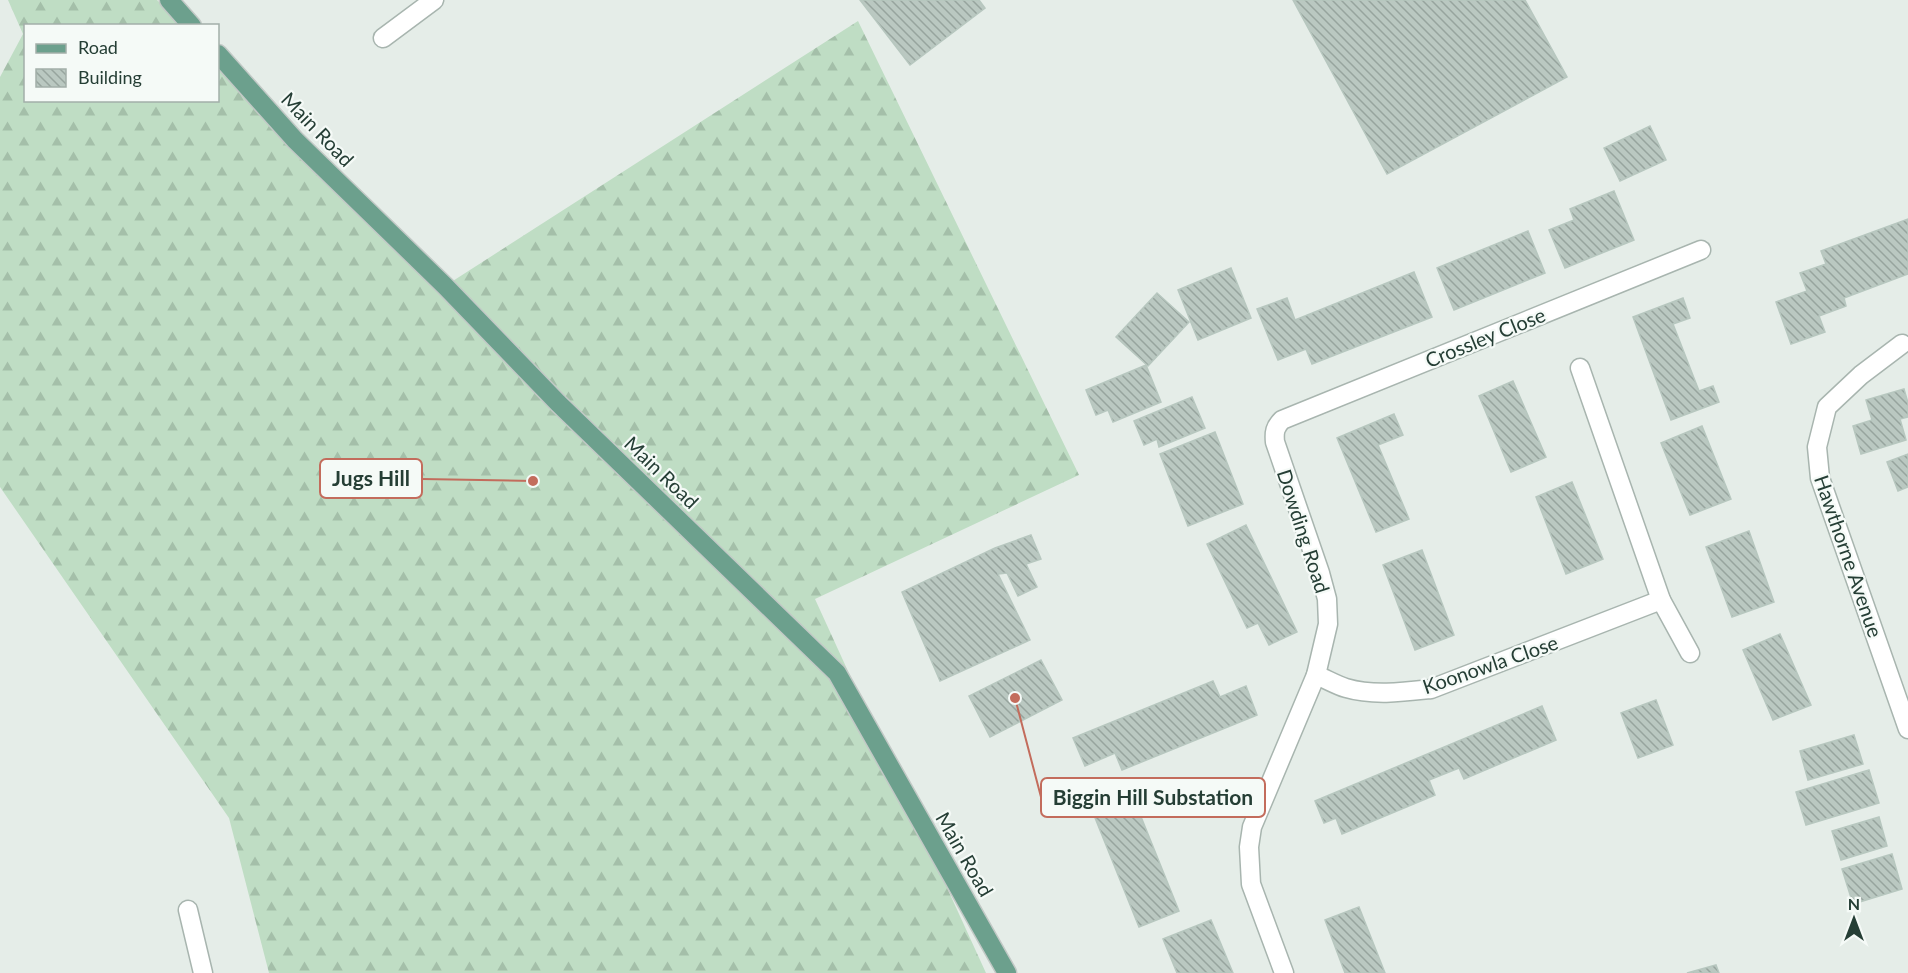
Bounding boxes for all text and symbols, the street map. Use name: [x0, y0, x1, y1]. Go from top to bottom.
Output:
legend: [24, 24, 219, 102]
text: Road: [78, 36, 118, 58]
text: Building: [78, 66, 142, 88]
street label: Main Road: [277, 87, 359, 171]
street label: Crossley Close: [1421, 302, 1549, 372]
street label: Main Road: [620, 431, 704, 513]
callout: Jugs Hill: [320, 459, 422, 498]
text: Jugs Hill: [332, 465, 410, 490]
street label: Dowding Road: [1273, 466, 1335, 596]
street label: Hawthorne Avenue: [1810, 472, 1888, 640]
street label: Koonowla Close: [1419, 630, 1561, 698]
callout: Biggin Hill Substation: [1041, 778, 1265, 817]
text: Biggin Hill Substation: [1053, 784, 1253, 809]
street label: Main Road: [931, 807, 999, 901]
north arrow: [1824, 889, 1884, 949]
text: N: [1848, 894, 1860, 913]

